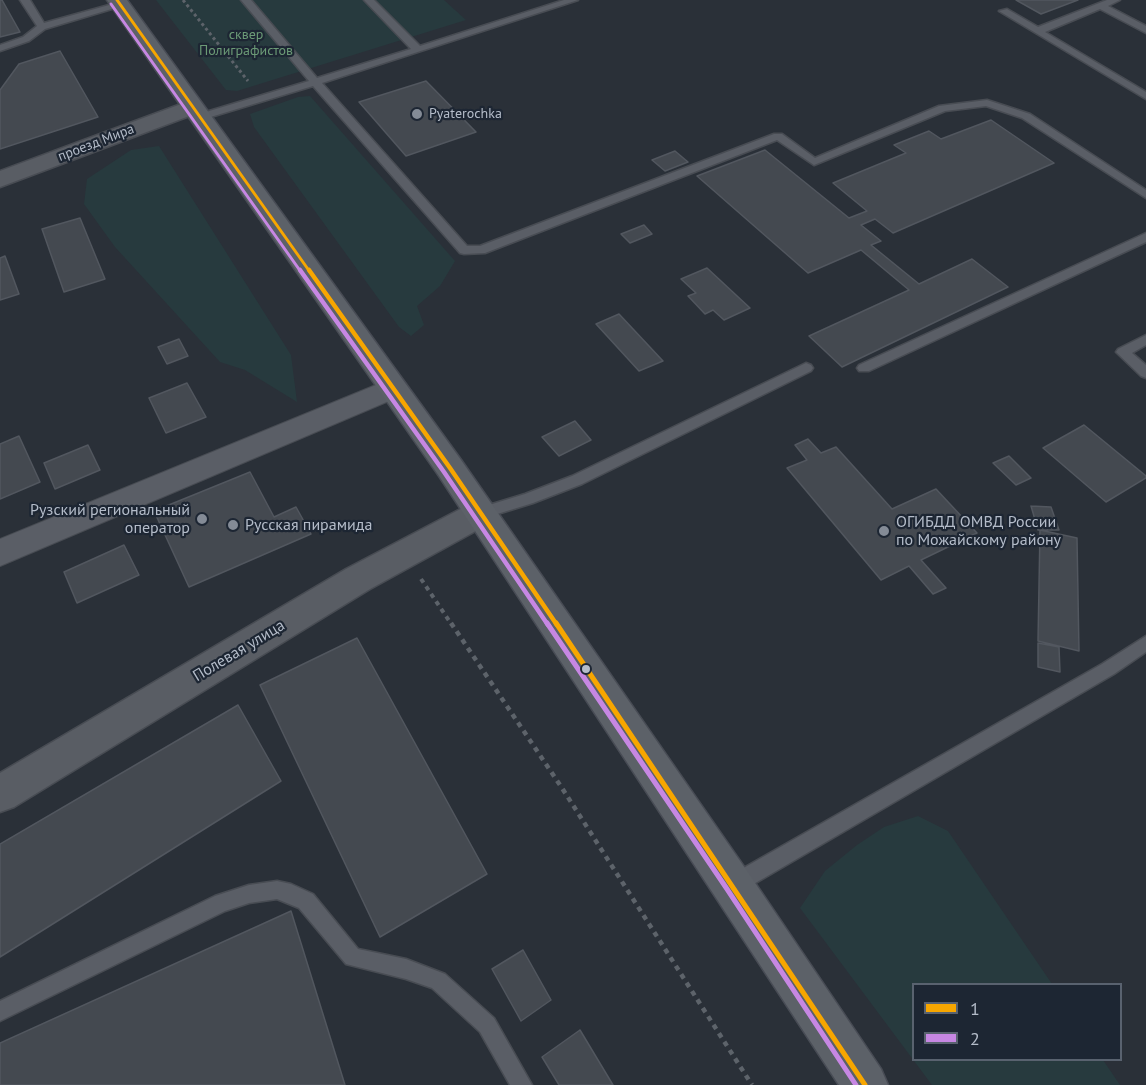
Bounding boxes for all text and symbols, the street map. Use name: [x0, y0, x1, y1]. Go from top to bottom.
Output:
park label: сквер Полиграфистов: [199, 27, 293, 60]
place label: Pyaterochka: [429, 106, 502, 122]
marker: Pyaterochka: [410, 107, 424, 121]
street label: проезд Мира: [55, 121, 137, 165]
place label: Рузский региональный оператор: [30, 500, 190, 538]
marker: Рузский региональный оператор: [195, 512, 209, 526]
place label: ОГИБДД ОМВД России по Можайскому району: [896, 512, 1061, 550]
place label: Русская пирамида: [245, 515, 372, 535]
marker: Русская пирамида: [226, 518, 240, 532]
marker: ОГИБДД ОМВД России по Можайскому району: [877, 524, 891, 538]
street label: Полевая улица: [190, 616, 288, 686]
unlabelled marker: [580, 663, 592, 675]
legend: [912, 983, 1122, 1061]
text: 1: [970, 997, 980, 1020]
text: 2: [970, 1027, 980, 1050]

